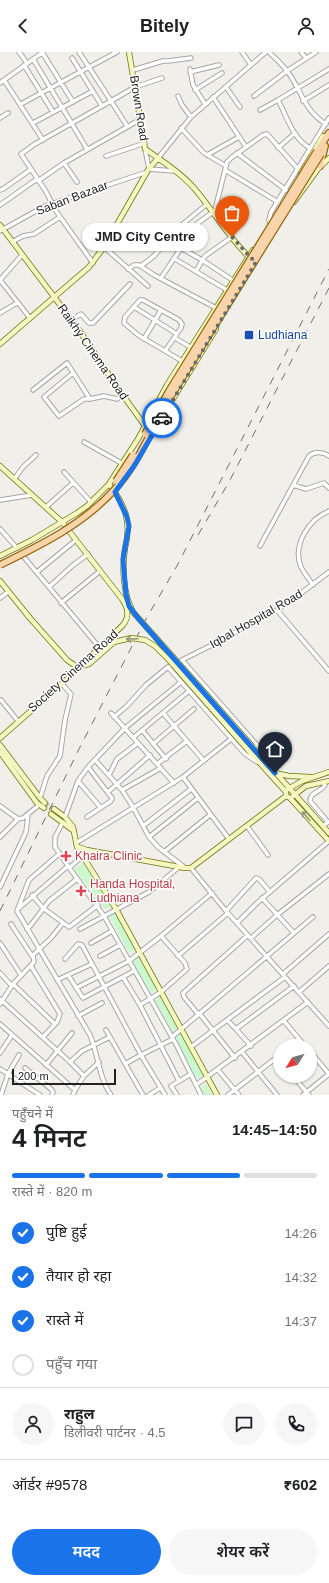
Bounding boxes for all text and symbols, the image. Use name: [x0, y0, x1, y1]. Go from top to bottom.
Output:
icon: back: [12, 15, 34, 37]
icon: person: [295, 15, 317, 37]
text: Bitely: [140, 16, 189, 36]
street label: Brown Road: [127, 74, 151, 142]
street label: Saban Bazaar: [34, 178, 110, 218]
pin: [215, 196, 249, 237]
icon: bag: [221, 202, 243, 224]
callout: JMD City Centre: [82, 223, 208, 251]
text: JMD City Centre: [95, 229, 195, 244]
street label: Raikhy Cinema Road: [55, 302, 131, 402]
place label: Ludhiana: [258, 328, 308, 342]
marker: Ludhiana: [243, 329, 255, 341]
courier: [142, 398, 182, 438]
icon: car: [151, 407, 173, 429]
street label: Iqbal Hospital Road: [207, 587, 305, 651]
street label: Society Cinema Road: [25, 627, 121, 715]
one-way arrow: [126, 635, 139, 642]
pin: [258, 732, 292, 773]
icon: home: [264, 738, 286, 760]
one-way arrow: [302, 811, 311, 821]
place label: Khaira Clinic: [75, 849, 142, 863]
marker: Khaira Clinic: [60, 850, 72, 862]
place label: Handa Hospital, Ludhiana: [90, 877, 175, 905]
marker: Handa Hospital, Ludhiana: [75, 885, 87, 897]
north arrow: [273, 1039, 317, 1083]
map controls: [273, 1039, 317, 1083]
scale bar: [12, 1067, 116, 1086]
text: 200 m: [18, 1070, 49, 1082]
text: पहुँचने में: [12, 1106, 53, 1121]
text: 14:45–14:50: [232, 1121, 317, 1138]
text: 4 मिनट: [12, 1123, 86, 1153]
text: रास्ते में · 820 m: [12, 1184, 92, 1199]
icon: check: [12, 1222, 34, 1244]
text: पुष्टि हुई: [46, 1223, 87, 1240]
text: 14:26: [284, 1226, 317, 1241]
icon: check: [12, 1266, 34, 1288]
text: तैयार हो रहा: [46, 1267, 111, 1284]
text: 14:32: [284, 1270, 317, 1285]
icon: check: [12, 1310, 34, 1332]
text: रास्ते में: [46, 1311, 84, 1328]
text: 14:37: [284, 1314, 317, 1329]
text: पहुँच गया: [46, 1355, 97, 1372]
button: person: [12, 1403, 54, 1445]
button: chat: [223, 1403, 265, 1445]
button: phone: [275, 1403, 317, 1445]
text: राहुल: [64, 1405, 95, 1422]
text: डिलीवरी पार्टनर · 4.5: [64, 1425, 166, 1440]
text: ऑर्डर #9578: [12, 1476, 87, 1493]
text: ₹602: [283, 1476, 317, 1493]
button: मदद: [12, 1529, 161, 1575]
button: शेयर करें: [169, 1529, 317, 1575]

